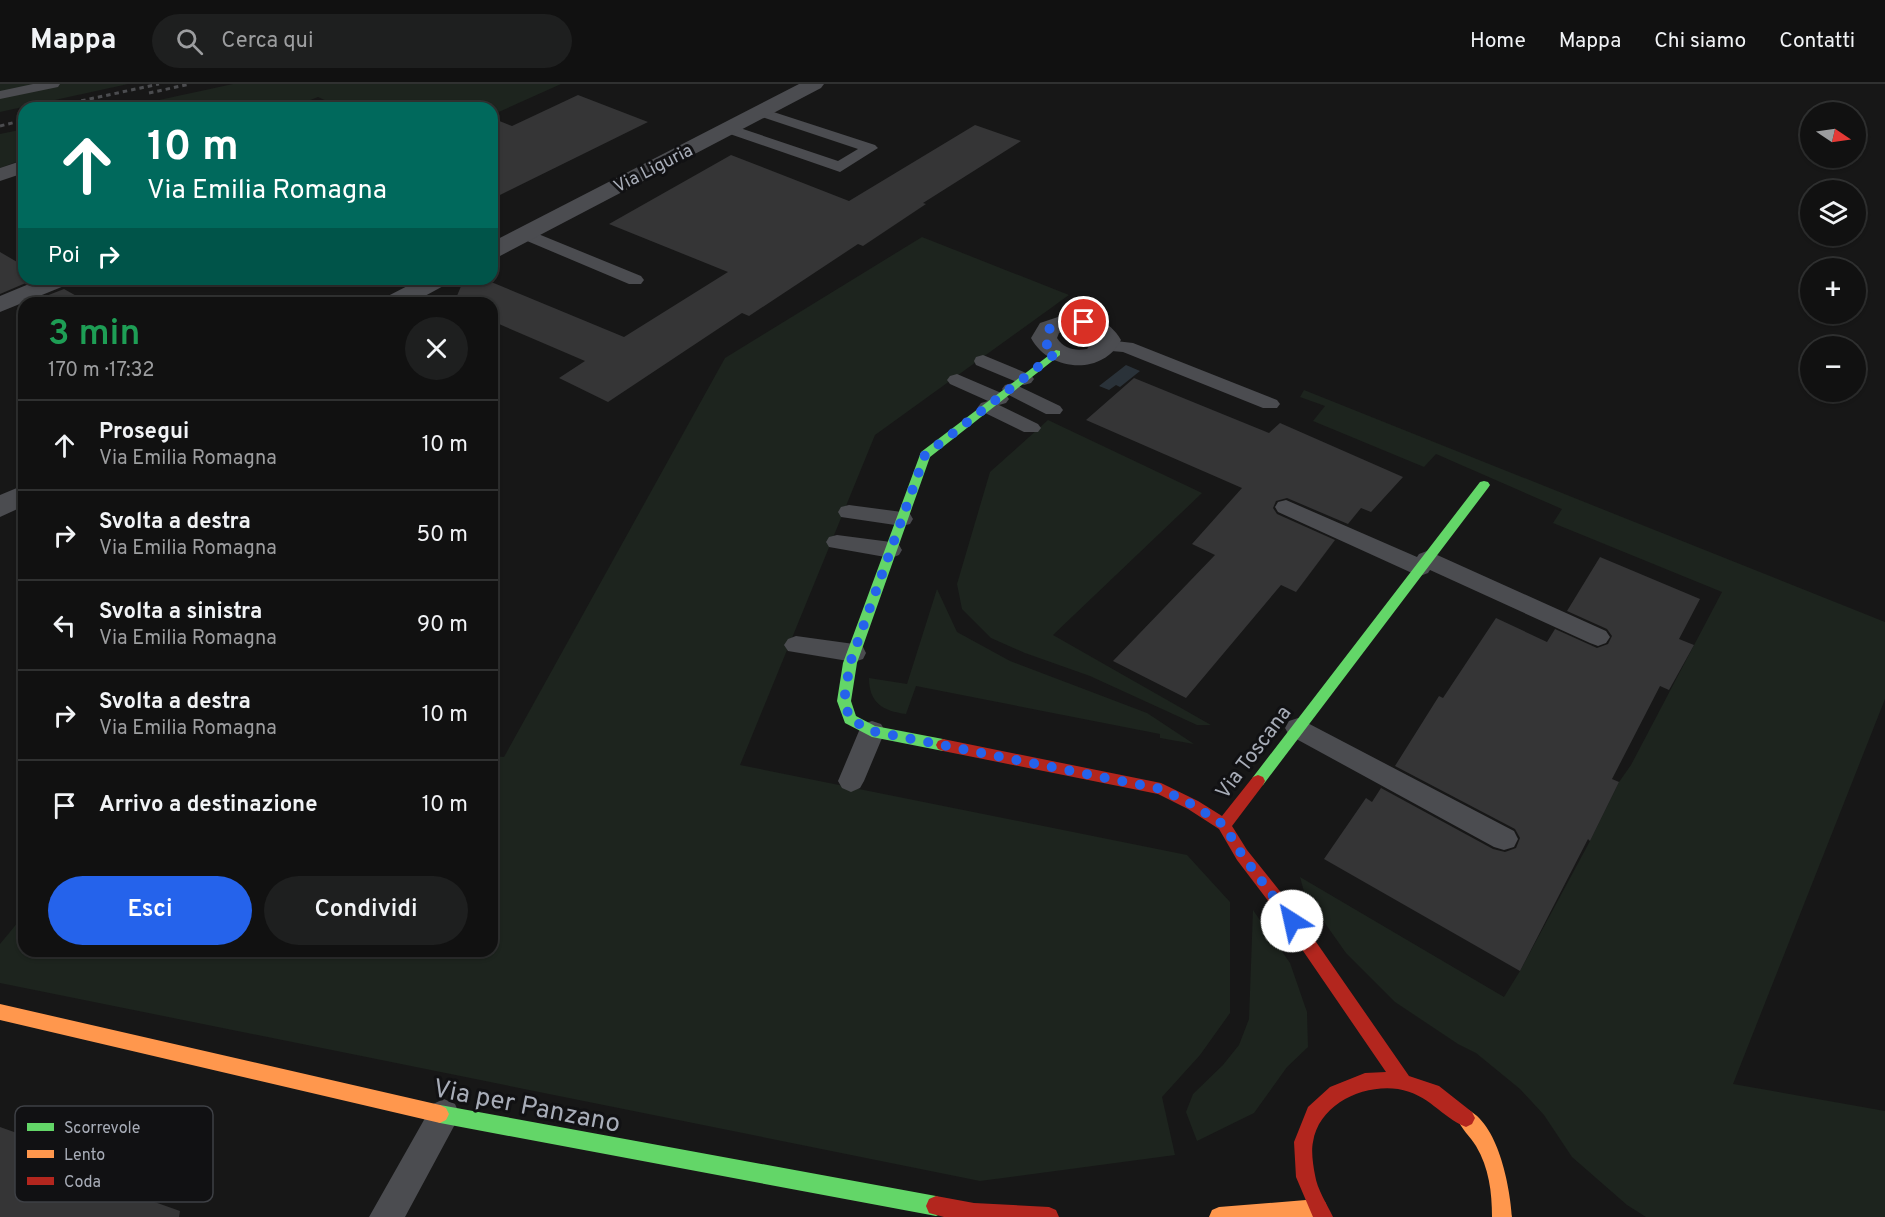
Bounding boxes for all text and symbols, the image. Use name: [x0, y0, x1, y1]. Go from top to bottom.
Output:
search box: [152, 14, 572, 68]
text: Mappa: [30, 23, 116, 59]
icon: search: [173, 25, 206, 58]
text: Cerca qui: [221, 28, 314, 55]
text: Home: [1470, 28, 1526, 55]
text: Mappa: [1559, 28, 1621, 55]
text: Chi siamo: [1654, 28, 1746, 55]
text: Contatti: [1779, 28, 1855, 55]
north arrow: [1800, 102, 1866, 168]
map controls: [1800, 102, 1866, 402]
text: 10 m: [147, 122, 239, 175]
icon: ahead: [48, 126, 126, 204]
street label: Via Liguria: [610, 140, 697, 199]
text: Via Emilia Romagna: [147, 174, 387, 208]
button: layers: [1800, 180, 1866, 246]
icon: right: [92, 240, 125, 273]
text: Poi: [48, 243, 80, 270]
button: +: [1800, 258, 1866, 324]
pin: [1058, 296, 1109, 347]
icon: arrive: [1067, 305, 1100, 338]
text: 3 min: [48, 312, 140, 358]
button: close: [405, 317, 468, 380]
button: −: [1800, 336, 1866, 402]
text: 170 m · 17:32: [48, 358, 155, 384]
text: Prosegui: [99, 419, 189, 446]
icon: ahead: [48, 429, 81, 462]
text: 10 m: [422, 432, 468, 459]
text: Via Emilia Romagna: [99, 446, 277, 472]
text: Svolta a destra: [99, 509, 251, 536]
icon: right: [48, 519, 81, 552]
text: 50 m: [416, 522, 468, 549]
text: Via Emilia Romagna: [99, 536, 277, 562]
text: Svolta a sinistra: [99, 599, 262, 626]
icon: left: [48, 609, 81, 642]
text: 90 m: [417, 612, 468, 639]
text: Via Emilia Romagna: [99, 626, 277, 652]
text: Svolta a destra: [99, 689, 251, 716]
icon: right: [48, 699, 81, 732]
street label: Via Toscana: [1210, 701, 1298, 805]
text: 10 m: [422, 702, 468, 729]
text: Via Emilia Romagna: [99, 716, 277, 742]
icon: arrive: [48, 789, 81, 822]
text: Arrivo a destinazione: [99, 792, 317, 819]
text: 10 m: [422, 792, 468, 819]
button: Esci: [48, 876, 252, 945]
button: Condividi: [264, 876, 468, 945]
position arrow: [1260, 889, 1324, 953]
street label: Via per Panzano: [430, 1073, 623, 1142]
legend: [15, 1106, 213, 1202]
text: Scorrevole: [64, 1119, 140, 1139]
text: Lento: [64, 1146, 105, 1166]
text: Coda: [64, 1173, 101, 1193]

